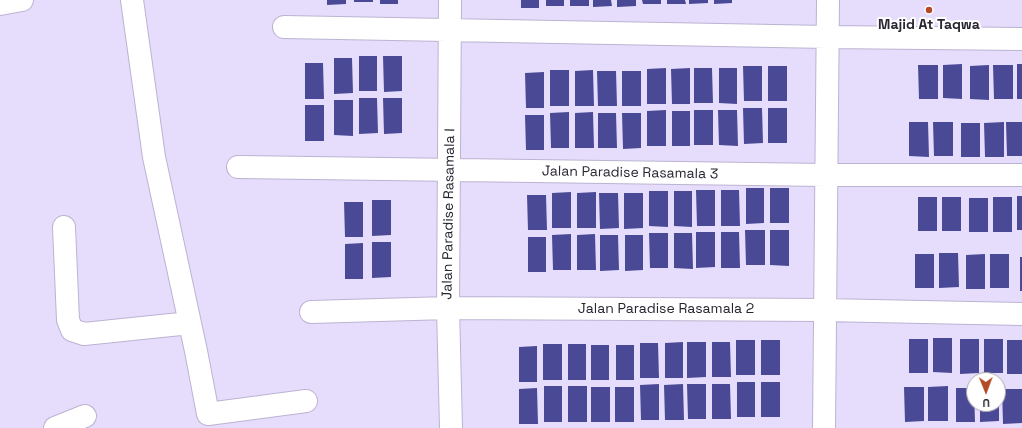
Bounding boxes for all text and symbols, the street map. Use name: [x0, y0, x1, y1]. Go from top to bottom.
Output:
marker: Majid At Taqwa: [924, 5, 934, 15]
place label: Majid At Taqwa: [878, 17, 980, 33]
street label: Jalan Paradise Rasamala I: [439, 128, 459, 300]
street label: Jalan Paradise Rasamala 3: [542, 163, 718, 183]
street label: Jalan Paradise Rasamala 2: [578, 301, 754, 317]
north arrow: [966, 372, 1006, 412]
text: U: [982, 396, 990, 410]

